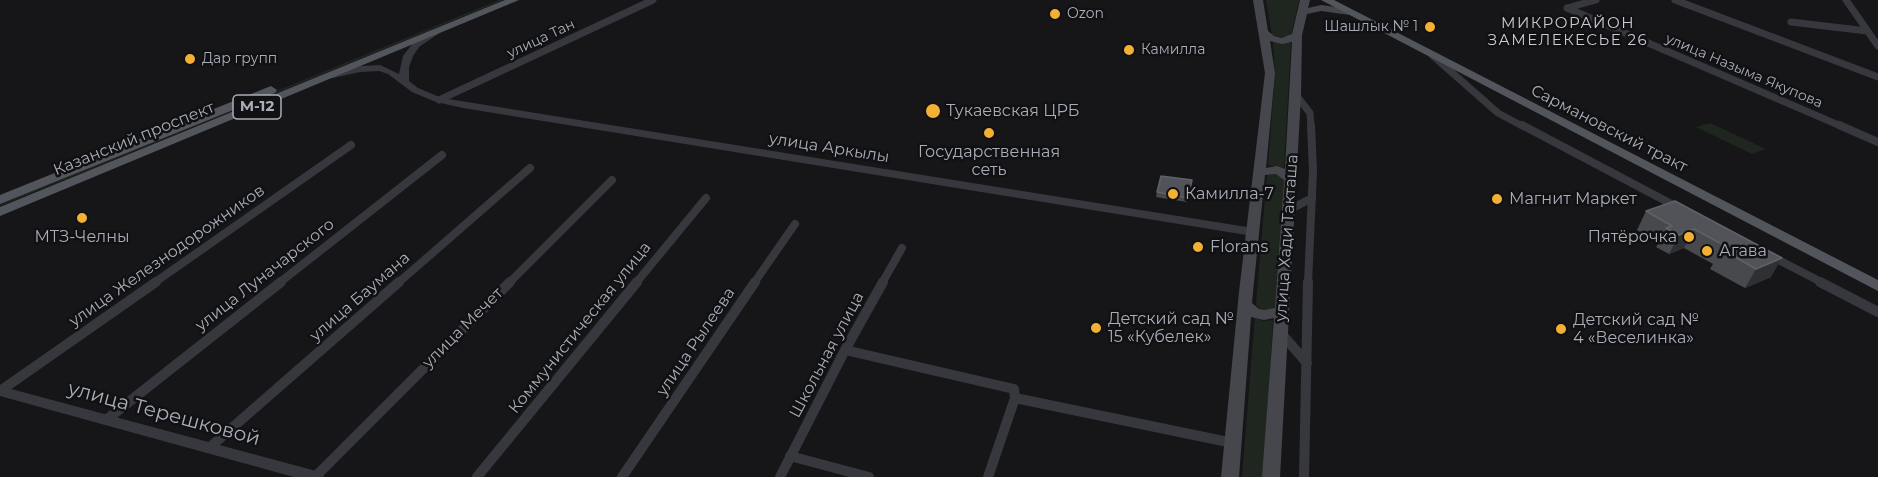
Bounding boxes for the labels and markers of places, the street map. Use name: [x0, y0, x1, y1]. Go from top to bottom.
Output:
place label: Ozon: [1067, 6, 1104, 22]
marker: Ozon: [1048, 7, 1062, 21]
place label: Шашлык № 1: [1324, 19, 1418, 35]
marker: Шашлык № 1: [1423, 20, 1437, 34]
place label: Камилла: [1141, 42, 1205, 58]
marker: Камилла: [1122, 43, 1136, 57]
place label: Дар групп: [202, 51, 277, 67]
marker: Дар групп: [183, 52, 197, 66]
place label: Тукаевская ЦРБ: [946, 101, 1079, 121]
marker: Тукаевская ЦРБ: [924, 102, 942, 120]
marker: Государственная сеть: [982, 126, 996, 140]
place label: Государственная сеть: [918, 142, 1060, 180]
place label: Камилла-7: [1185, 184, 1274, 204]
marker: Камилла-7: [1166, 187, 1180, 201]
place label: Магнит Маркет: [1509, 189, 1637, 209]
marker: Магнит Маркет: [1490, 192, 1504, 206]
marker: МТЗ-Челны: [75, 211, 89, 225]
place label: МТЗ-Челны: [34, 227, 130, 247]
place label: Пятёрочка: [1588, 227, 1677, 247]
marker: Пятёрочка: [1682, 230, 1696, 244]
place label: Florans: [1210, 237, 1268, 257]
marker: Florans: [1191, 240, 1205, 254]
place label: Агава: [1719, 241, 1767, 261]
marker: Агава: [1700, 244, 1714, 258]
place label: Детский сад № 15 «Кубелек»: [1108, 309, 1234, 347]
place label: Детский сад № 4 «Веселинка»: [1573, 310, 1699, 348]
marker: Детский сад № 15 «Кубелек»: [1089, 321, 1103, 335]
marker: Детский сад № 4 «Веселинка»: [1554, 322, 1568, 336]

